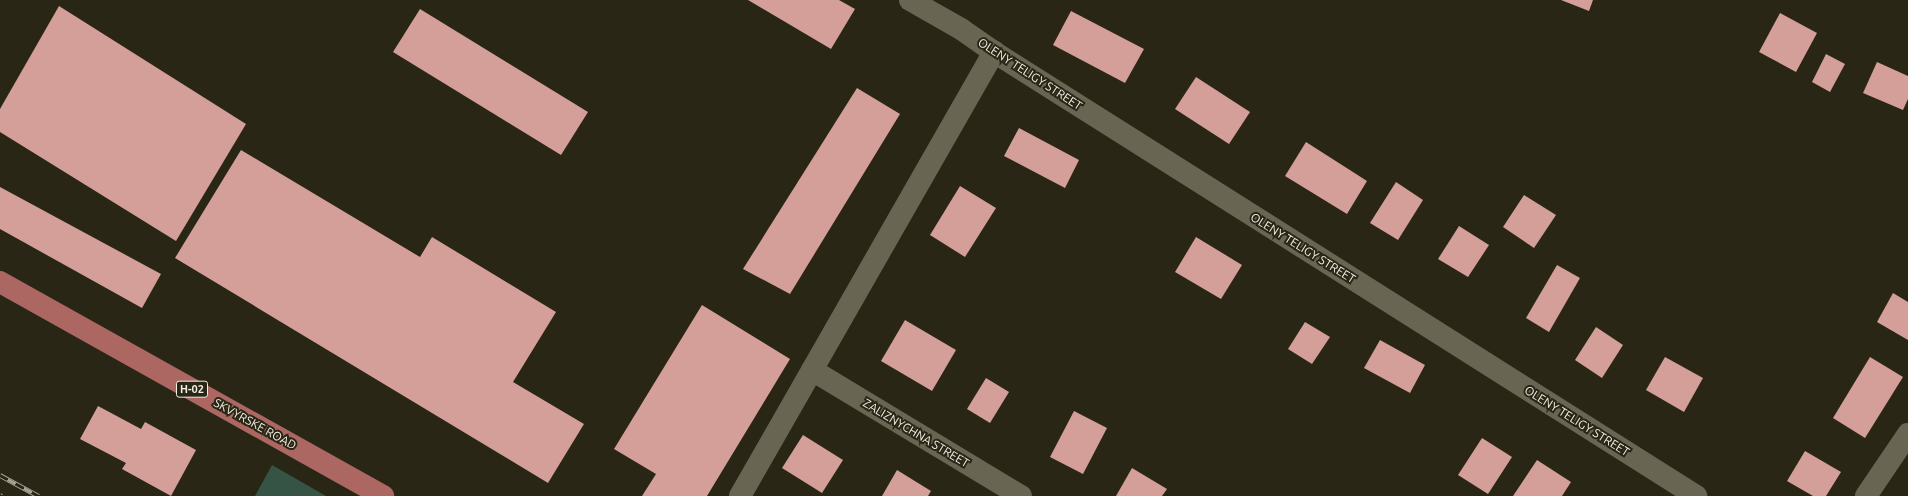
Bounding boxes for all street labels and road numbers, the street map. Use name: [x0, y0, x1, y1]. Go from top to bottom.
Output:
street label: OLENY TELIGY STREET: [975, 35, 1085, 113]
street label: OLENY TELIGY STREET: [1248, 210, 1358, 286]
road number: Н-02: [176, 380, 208, 398]
street label: OLENY TELIGY STREET: [1522, 383, 1632, 459]
street label: SKVYRSKE ROAD: [211, 395, 299, 453]
street label: ZALIZNYCHNA STREET: [860, 396, 972, 470]

